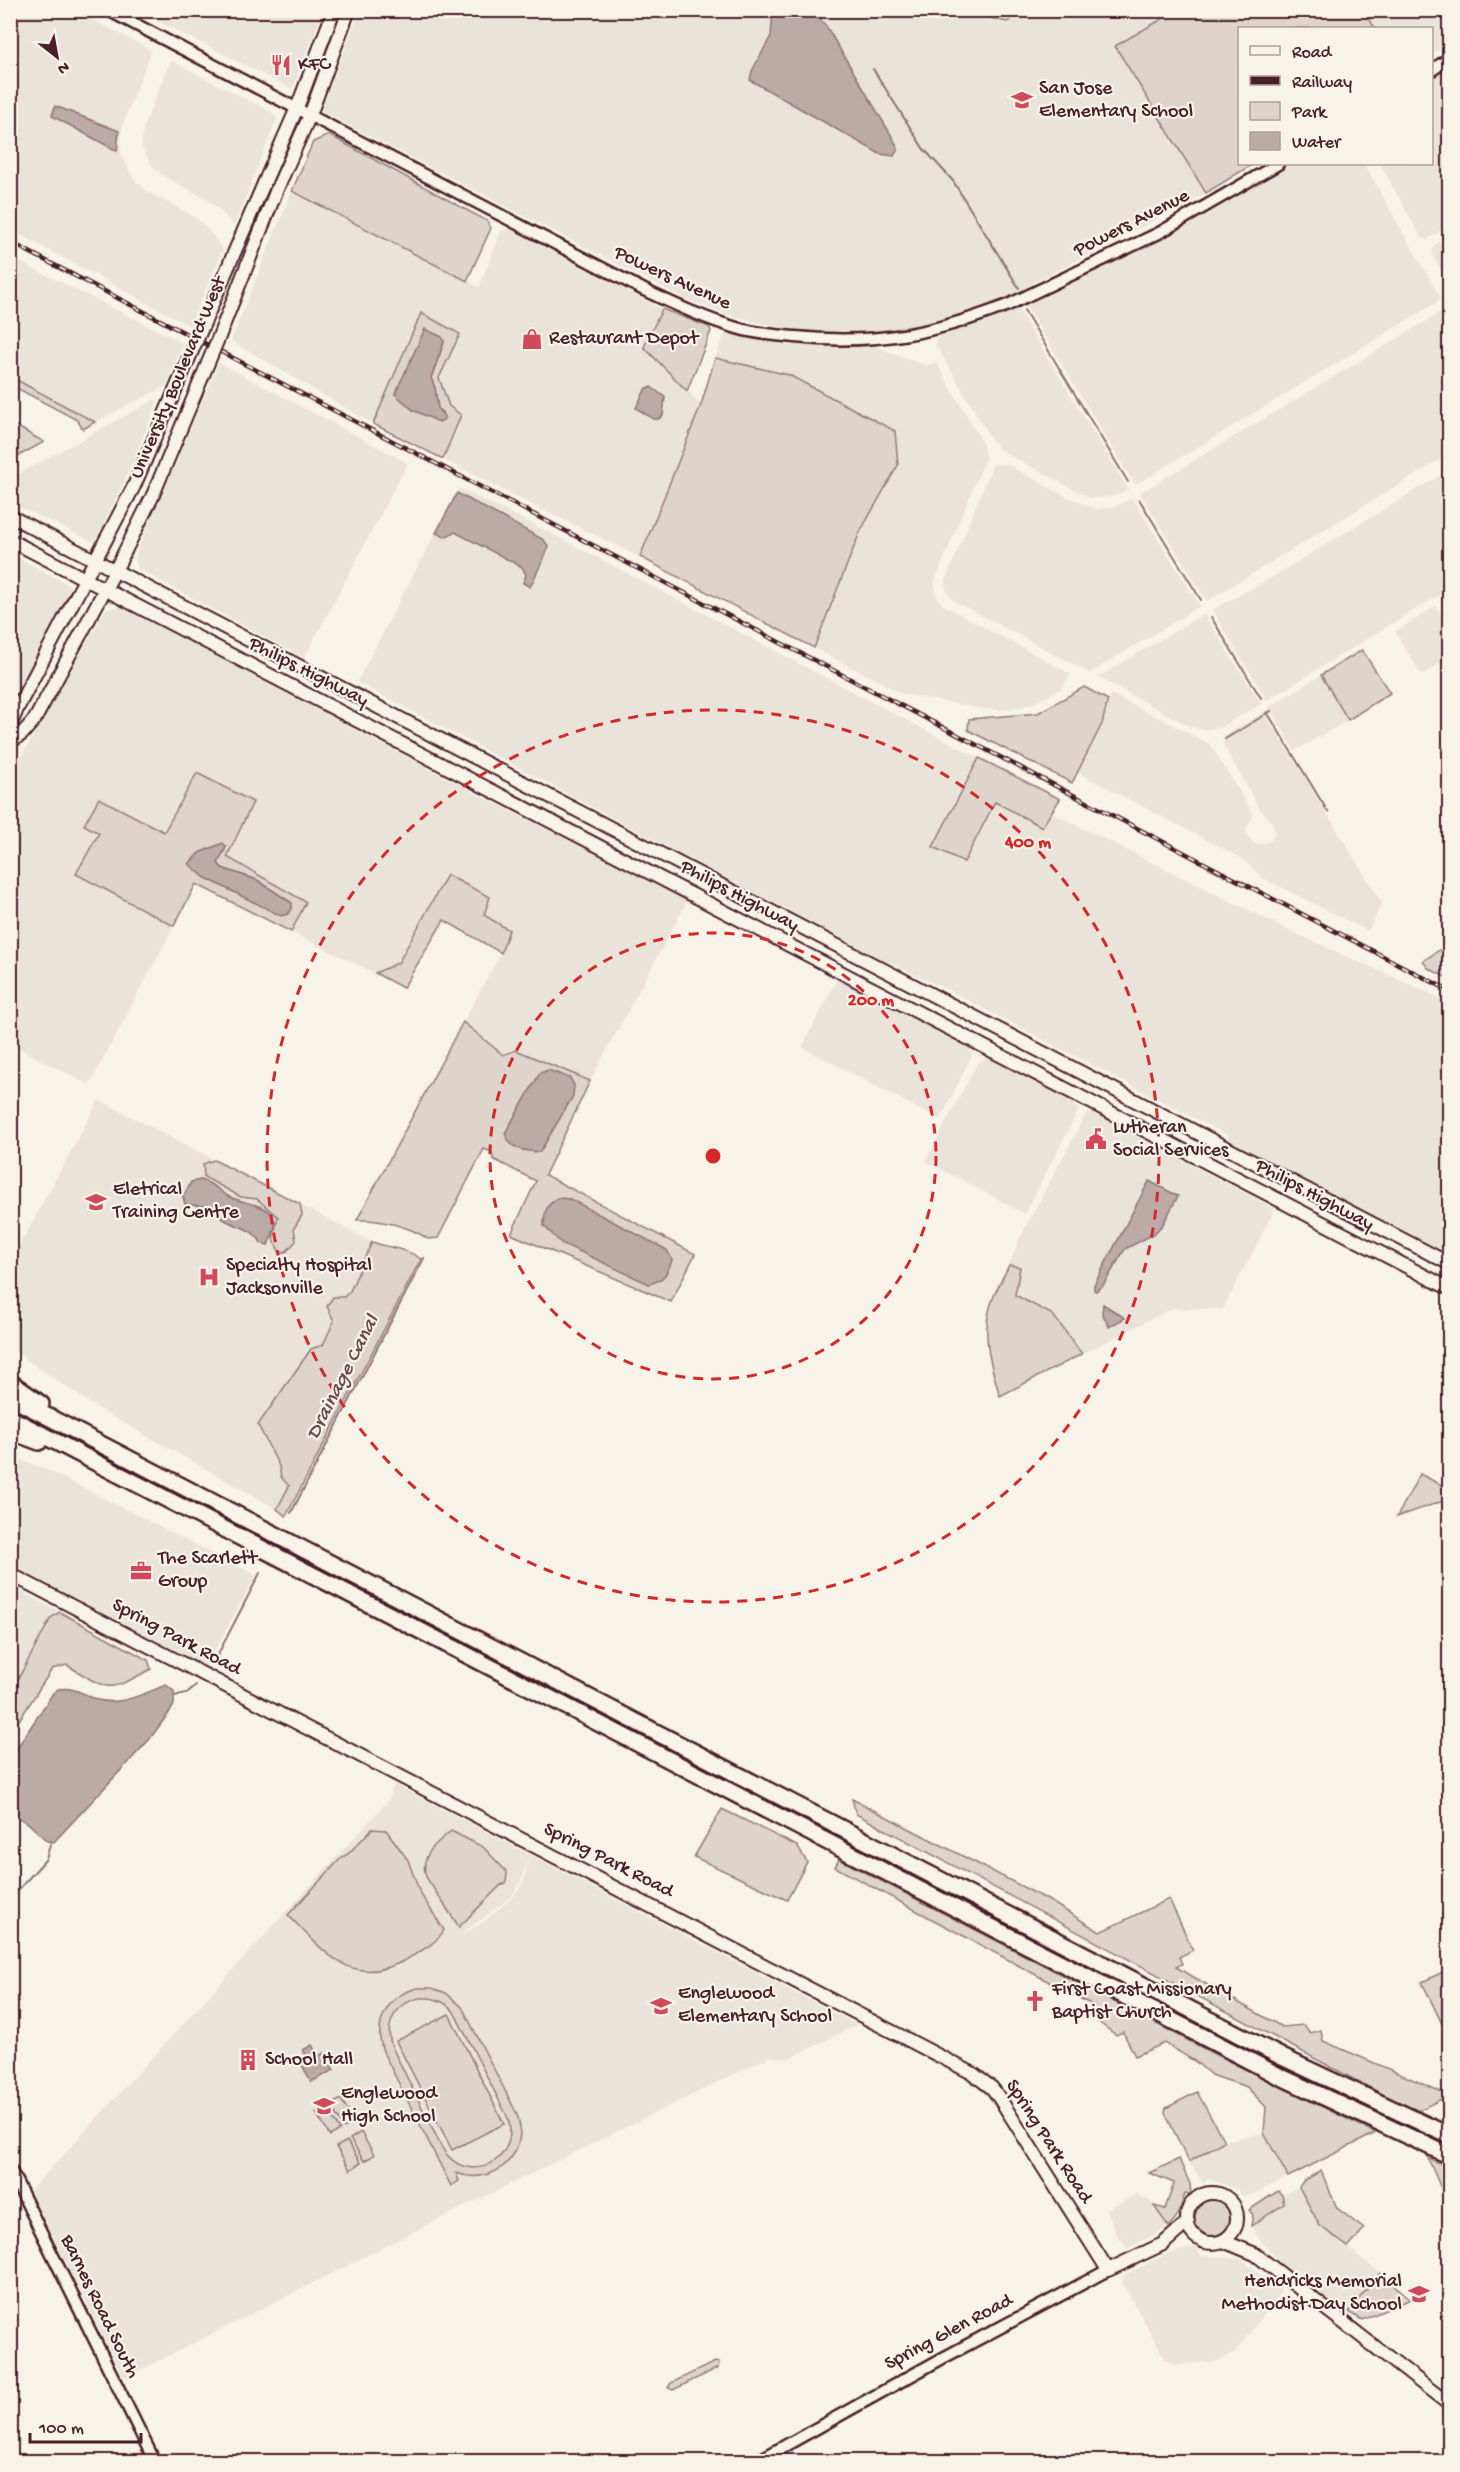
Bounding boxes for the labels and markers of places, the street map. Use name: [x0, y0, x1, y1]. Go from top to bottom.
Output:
restaurant icon: KFC: [269, 53, 293, 77]
place label: KFC: [298, 54, 331, 77]
place label: San Jose Elementary School: [1039, 78, 1193, 124]
school or university icon: San Jose Elementary School: [1010, 88, 1034, 112]
shop icon: Restaurant Depot: [520, 327, 544, 351]
place label: Restaurant Depot: [549, 328, 700, 351]
place label: Lutheran Social Services: [1113, 1117, 1229, 1163]
public building icon: Lutheran Social Services: [1084, 1127, 1108, 1151]
centre of rings: [703, 1146, 723, 1166]
place label: Eletrical Training Centre: [112, 1179, 240, 1225]
school or university icon: Eletrical Training Centre: [84, 1190, 108, 1214]
place label: Specialty Hospital Jacksonville: [226, 1255, 372, 1301]
hospital icon: Specialty Hospital Jacksonville: [197, 1265, 221, 1289]
place label: The Scarlett Group: [157, 1548, 259, 1594]
office icon: The Scarlett Group: [129, 1559, 153, 1583]
place label: First Coast Missionary Baptist Church: [1051, 1979, 1232, 2025]
place label: Englewood Elementary School: [678, 1983, 832, 2029]
church icon: First Coast Missionary Baptist Church: [1023, 1989, 1047, 2013]
school or university icon: Englewood Elementary School: [649, 1994, 673, 2018]
building icon: School Hall: [236, 2048, 260, 2072]
place label: School Hall: [265, 2049, 353, 2072]
place label: Englewood High School: [341, 2083, 439, 2129]
school or university icon: Englewood High School: [312, 2094, 336, 2118]
place label: Hendricks Memorial Methodist Day School: [1221, 2271, 1402, 2317]
school or university icon: Hendricks Memorial Methodist Day School: [1407, 2282, 1431, 2306]

